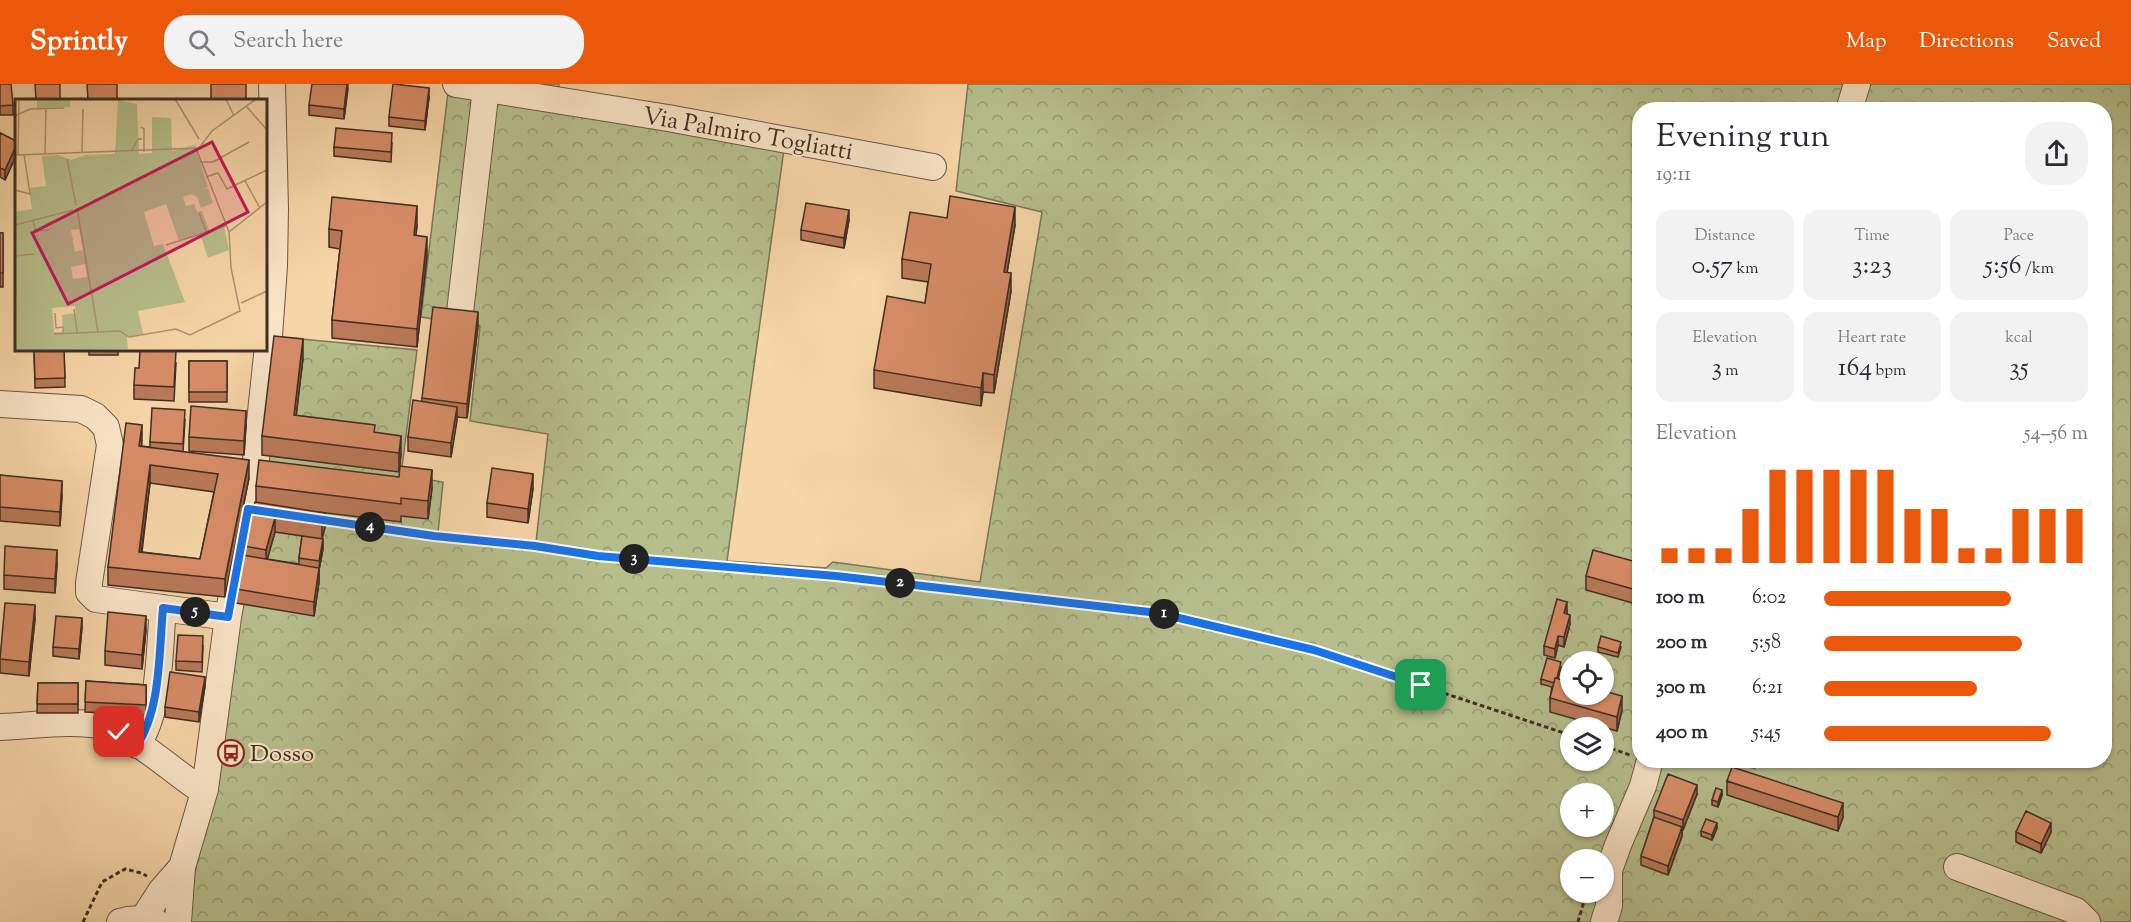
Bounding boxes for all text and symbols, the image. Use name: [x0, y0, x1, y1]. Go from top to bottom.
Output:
search box: [164, 15, 584, 69]
text: Sprintly: [30, 22, 128, 62]
icon: search: [185, 26, 218, 59]
text: Search here: [233, 26, 343, 58]
text: Map: [1846, 27, 1886, 57]
text: Directions: [1919, 27, 2014, 57]
text: Saved: [2047, 27, 2101, 57]
inset map: [15, 99, 267, 351]
street label: Via Palmiro Togliatti: [640, 100, 856, 170]
text: Evening run: [1656, 114, 1830, 162]
button: share: [2025, 122, 2088, 185]
text: 19:11: [1656, 161, 1691, 190]
text: Distance: [1695, 225, 1755, 248]
text: Time: [1854, 225, 1890, 248]
text: Pace: [2004, 225, 2034, 248]
text: 0.57: [1692, 248, 1733, 285]
text: 3:23: [1852, 248, 1892, 285]
text: 5:56: [1984, 248, 2022, 285]
text: km: [1733, 258, 1758, 281]
text: /km: [2022, 258, 2054, 281]
text: Elevation: [1693, 327, 1757, 350]
text: Heart rate: [1838, 327, 1906, 350]
text: kcal: [2005, 327, 2033, 350]
text: 3: [1711, 350, 1722, 387]
text: 164: [1838, 350, 1872, 387]
text: 35: [2009, 350, 2029, 387]
text: m: [1722, 360, 1739, 383]
text: bpm: [1872, 360, 1906, 383]
text: Elevation: [1656, 420, 1737, 449]
text: 54–56 m: [2024, 420, 2088, 449]
pin: 4: [355, 512, 385, 542]
text: 4: [366, 515, 374, 538]
pin: 3: [619, 544, 649, 574]
text: 3: [631, 547, 637, 570]
pin: 2: [885, 568, 915, 598]
text: 2: [896, 571, 904, 594]
text: 100 m: [1656, 584, 1705, 613]
text: 6:02: [1752, 584, 1786, 613]
pin: 5: [180, 597, 210, 627]
pin: 1: [1149, 599, 1179, 629]
text: 5: [192, 600, 198, 623]
text: 1: [1161, 602, 1167, 625]
text: 200 m: [1656, 629, 1707, 658]
text: 5:58: [1752, 629, 1781, 658]
map controls: [1560, 651, 1614, 903]
button: locate: [1560, 651, 1614, 705]
pin: [1395, 659, 1446, 710]
icon: arrive: [1404, 668, 1437, 701]
text: 300 m: [1656, 674, 1706, 703]
text: 6:21: [1752, 674, 1783, 703]
pin: [93, 706, 144, 757]
icon: check: [102, 715, 135, 748]
button: layers: [1560, 717, 1614, 771]
text: 400 m: [1656, 719, 1708, 748]
text: 5:45: [1752, 719, 1781, 748]
bus stop icon: Dosso: [216, 738, 246, 768]
place label: Dosso: [250, 738, 314, 772]
button: +: [1560, 783, 1614, 837]
button: −: [1560, 849, 1614, 903]

